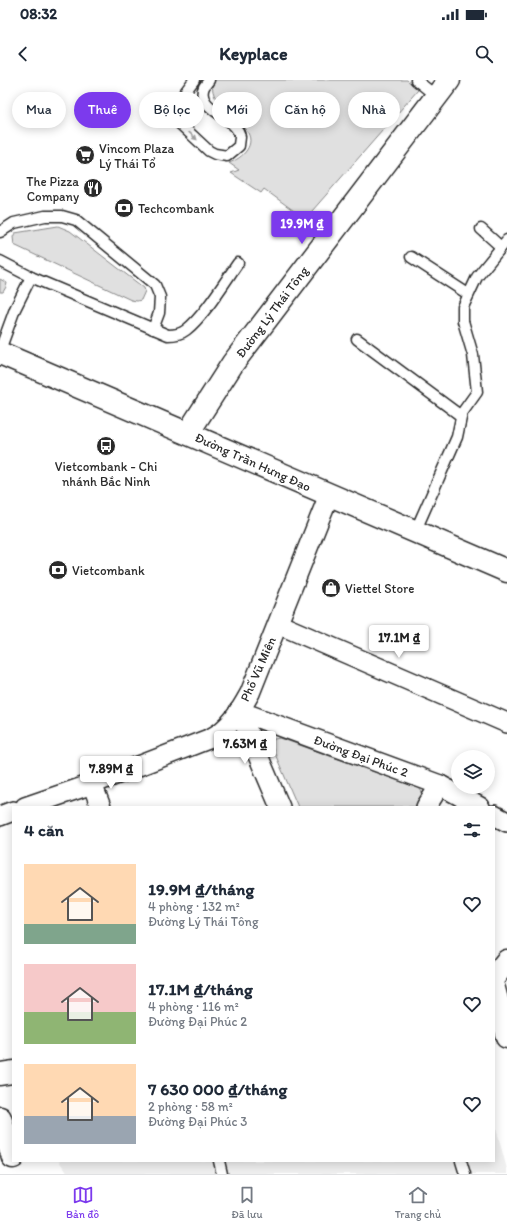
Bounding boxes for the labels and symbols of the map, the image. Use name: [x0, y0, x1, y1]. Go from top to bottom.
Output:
one-way arrow: [188, 131, 198, 141]
place label: Vincom Plaza Lý Thái Tổ: [99, 141, 174, 171]
supermarket icon: Vincom Plaza Lý Thái Tổ: [74, 144, 96, 166]
place label: The Pizza Company: [26, 174, 79, 204]
restaurant icon: The Pizza Company: [82, 177, 104, 199]
bank icon: Techcombank: [113, 197, 135, 219]
place label: Techcombank: [138, 201, 214, 216]
pin: 19.9M ₫: [265, 211, 339, 245]
street label: Đường Lý Thái Tông: [233, 263, 311, 361]
street label: Đường Trần Hưng Đạo: [193, 430, 314, 494]
bus stop icon: Vietcombank - Chi nhánh Bắc Ninh: [95, 435, 117, 457]
place label: Vietcombank - Chi nhánh Bắc Ninh: [55, 459, 157, 489]
bank icon: Vietcombank: [47, 559, 69, 581]
place label: Vietcombank: [72, 563, 145, 578]
shop icon: Viettel Store: [320, 577, 342, 599]
place label: Viettel Store: [345, 581, 414, 596]
pin: 17.1M ₫: [362, 625, 436, 659]
street label: Phố Vũ Miên: [237, 634, 279, 704]
pin: 7.63M ₫: [208, 731, 282, 765]
street label: Đường Đại Phúc 2: [312, 732, 410, 780]
pin: 7.89M ₫: [74, 756, 148, 790]

